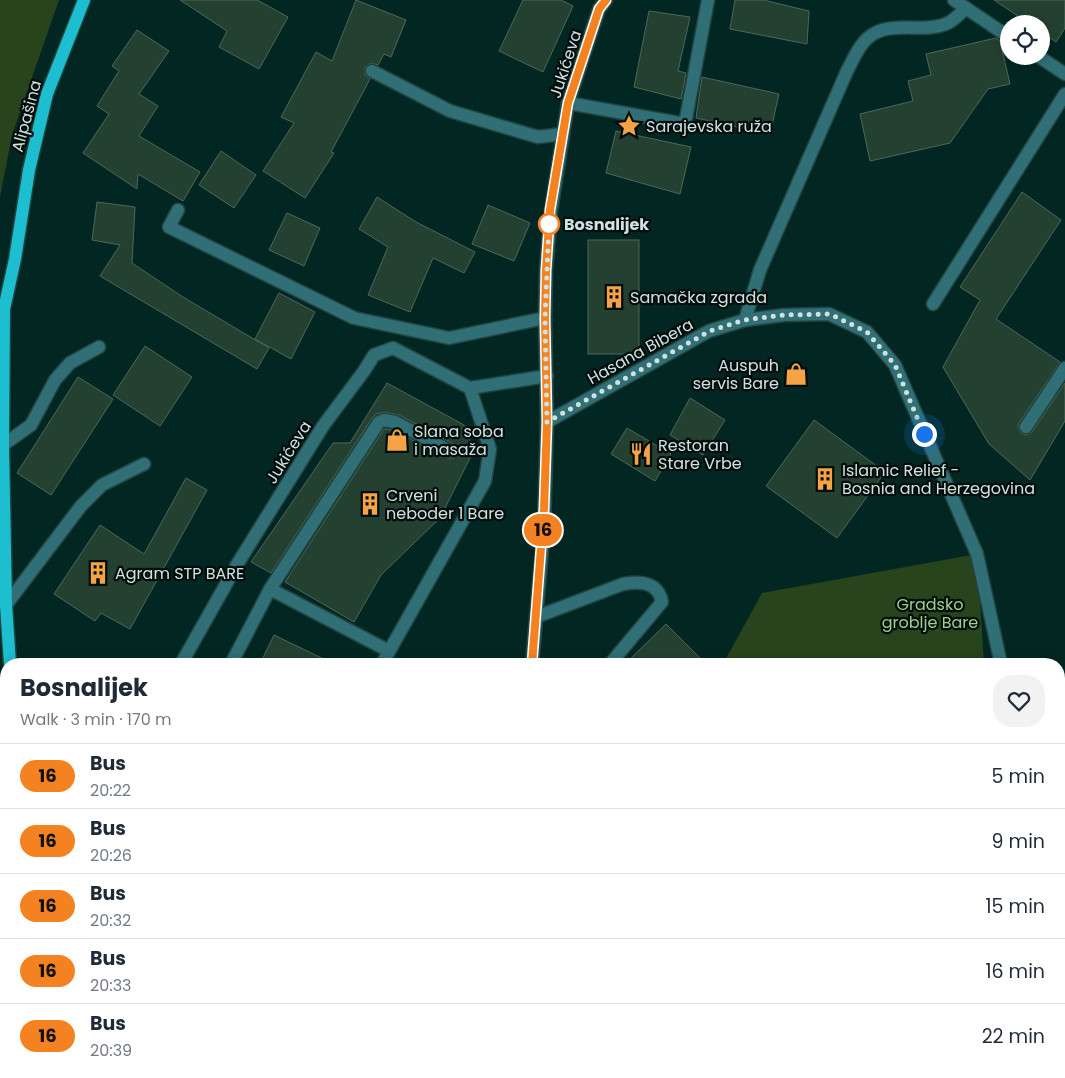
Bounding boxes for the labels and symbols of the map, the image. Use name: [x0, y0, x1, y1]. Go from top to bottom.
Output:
street label: Jukićeva: [544, 27, 587, 101]
street label: Alipašina: [6, 78, 47, 155]
place icon: Sarajevska ruža: [616, 113, 642, 139]
place label: Sarajevska ruža: [646, 115, 772, 138]
marker: Bosnalijek: [538, 213, 560, 235]
place label: Bosnalijek: [564, 213, 649, 236]
building icon: Samačka zgrada: [601, 284, 627, 310]
place label: Samačka zgrada: [630, 286, 767, 309]
street label: Hasana Bibera: [583, 313, 697, 390]
place label: Auspuh servis Bare: [693, 354, 779, 395]
shop icon: Auspuh servis Bare: [783, 361, 809, 387]
street label: Jukićeva: [260, 416, 317, 488]
place label: Slana soba i masaža: [414, 420, 504, 461]
your location: [912, 422, 937, 447]
shop icon: Slana soba i masaža: [384, 427, 410, 453]
place label: Restoran Stare Vrbe: [658, 434, 742, 475]
restaurant icon: Restoran Stare Vrbe: [628, 441, 654, 467]
place label: Islamic Relief - Bosnia and Herzegovina: [842, 459, 1035, 500]
building icon: Islamic Relief - Bosnia and Herzegovina: [812, 466, 838, 492]
place label: Crveni neboder 1 Bare: [386, 484, 504, 525]
building icon: Crveni neboder 1 Bare: [357, 491, 383, 517]
line badge: 16: [520, 514, 566, 546]
building icon: Agram STP BARE: [85, 560, 111, 586]
place label: Agram STP BARE: [115, 562, 244, 585]
park label: Gradsko groblje Bare: [882, 593, 978, 634]

